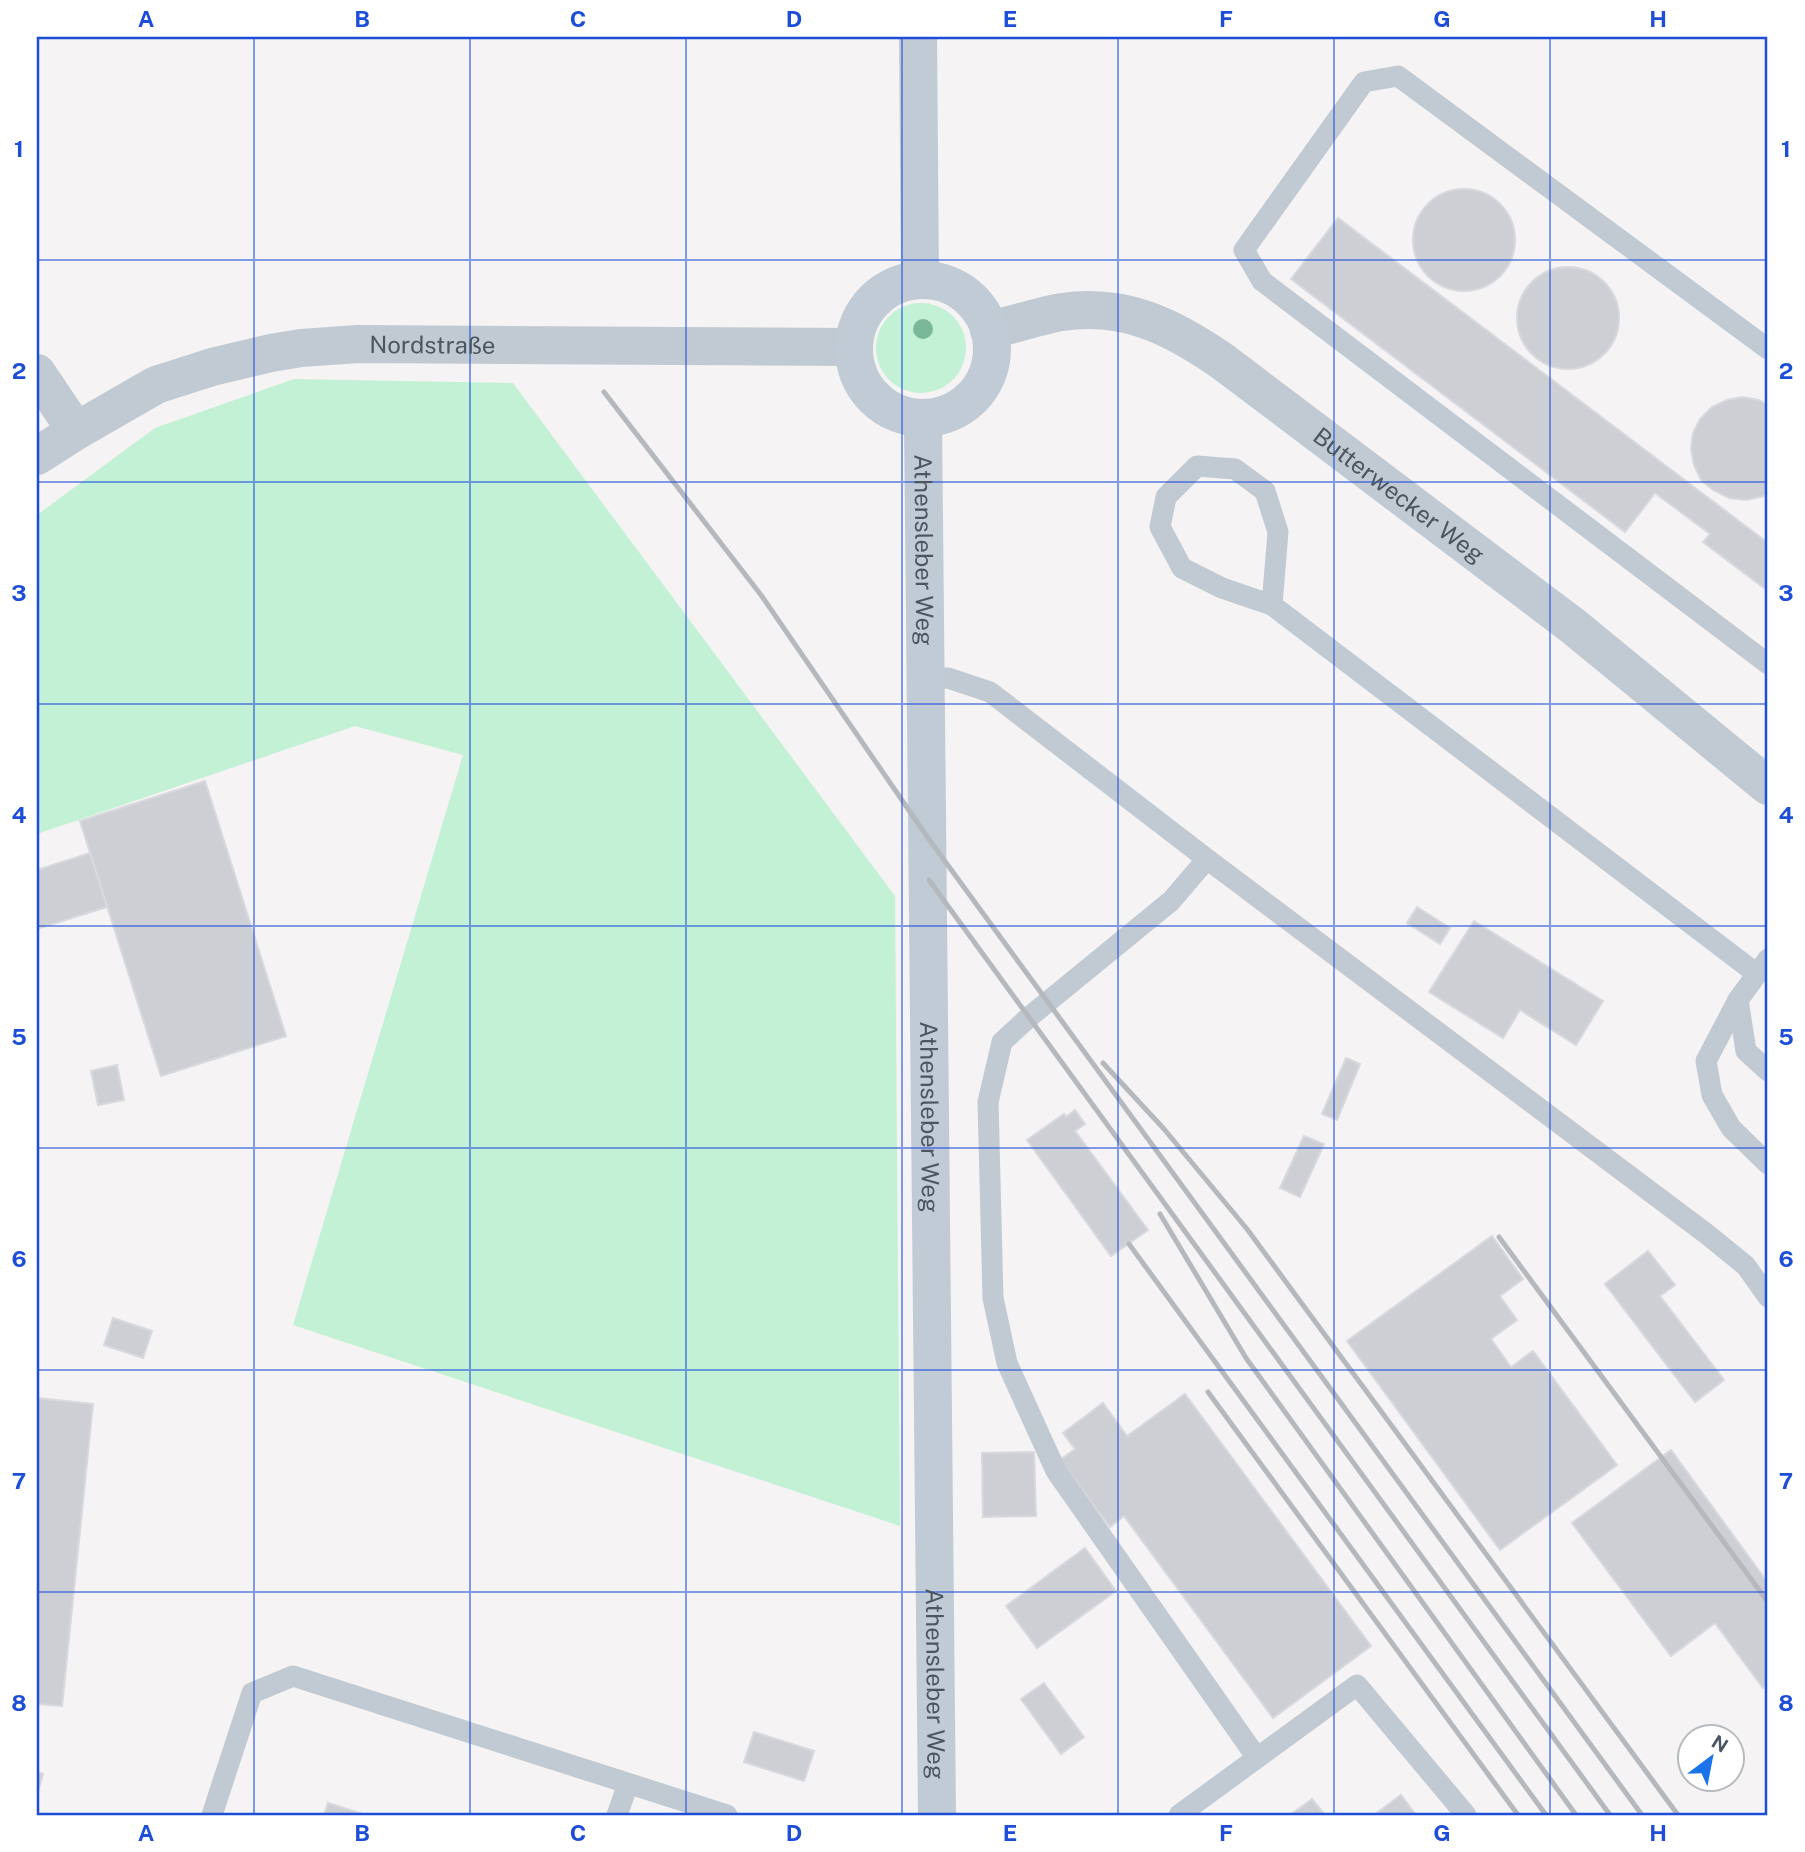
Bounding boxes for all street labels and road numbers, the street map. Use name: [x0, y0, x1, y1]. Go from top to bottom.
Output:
street label: Nordstraße: [369, 330, 496, 359]
street label: Butterwecker Weg: [1308, 421, 1490, 568]
street label: Athensleber Weg: [909, 454, 939, 646]
street label: Athensleber Weg: [915, 1021, 945, 1213]
street label: Athensleber Weg: [921, 1588, 951, 1780]

